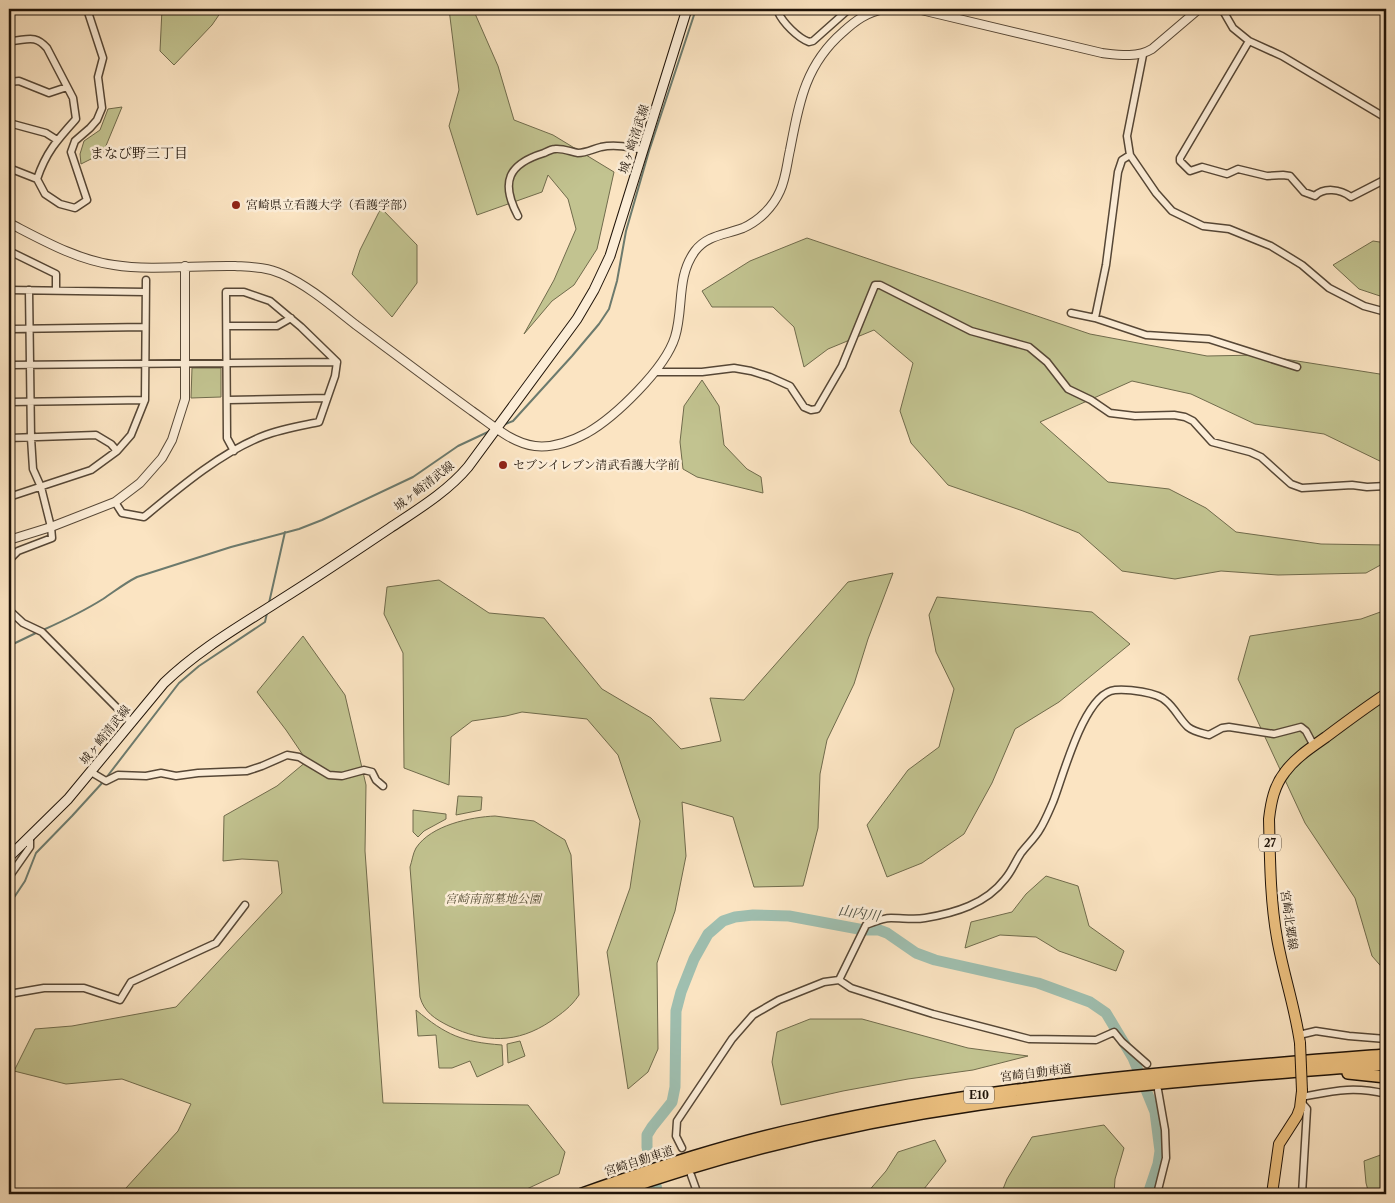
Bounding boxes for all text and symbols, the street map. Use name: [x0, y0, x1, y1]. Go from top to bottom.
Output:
street label: 城ヶ崎清武線: [615, 102, 652, 175]
district label: まなび野三丁目: [90, 144, 188, 162]
place label: 宮崎県立看護大学（看護学部）: [246, 197, 414, 212]
marker: 宮崎県立看護大学（看護学部）: [230, 199, 242, 211]
place label: セブンイレブン清武看護大学前: [513, 457, 679, 472]
street label: 城ヶ崎清武線: [391, 458, 457, 514]
marker: セブンイレブン清武看護大学前: [497, 459, 509, 471]
street label: 城ヶ崎清武線: [76, 702, 133, 767]
road number: 27: [1259, 834, 1281, 851]
street label: 宮崎北郷線: [1278, 889, 1301, 951]
park label: 宮崎南部墓地公園: [445, 891, 543, 906]
water label: 山内川: [837, 901, 883, 925]
street label: 宮崎自動車道: [999, 1061, 1073, 1084]
road number: E10: [964, 1086, 994, 1104]
street label: 宮崎自動車道: [602, 1142, 675, 1179]

